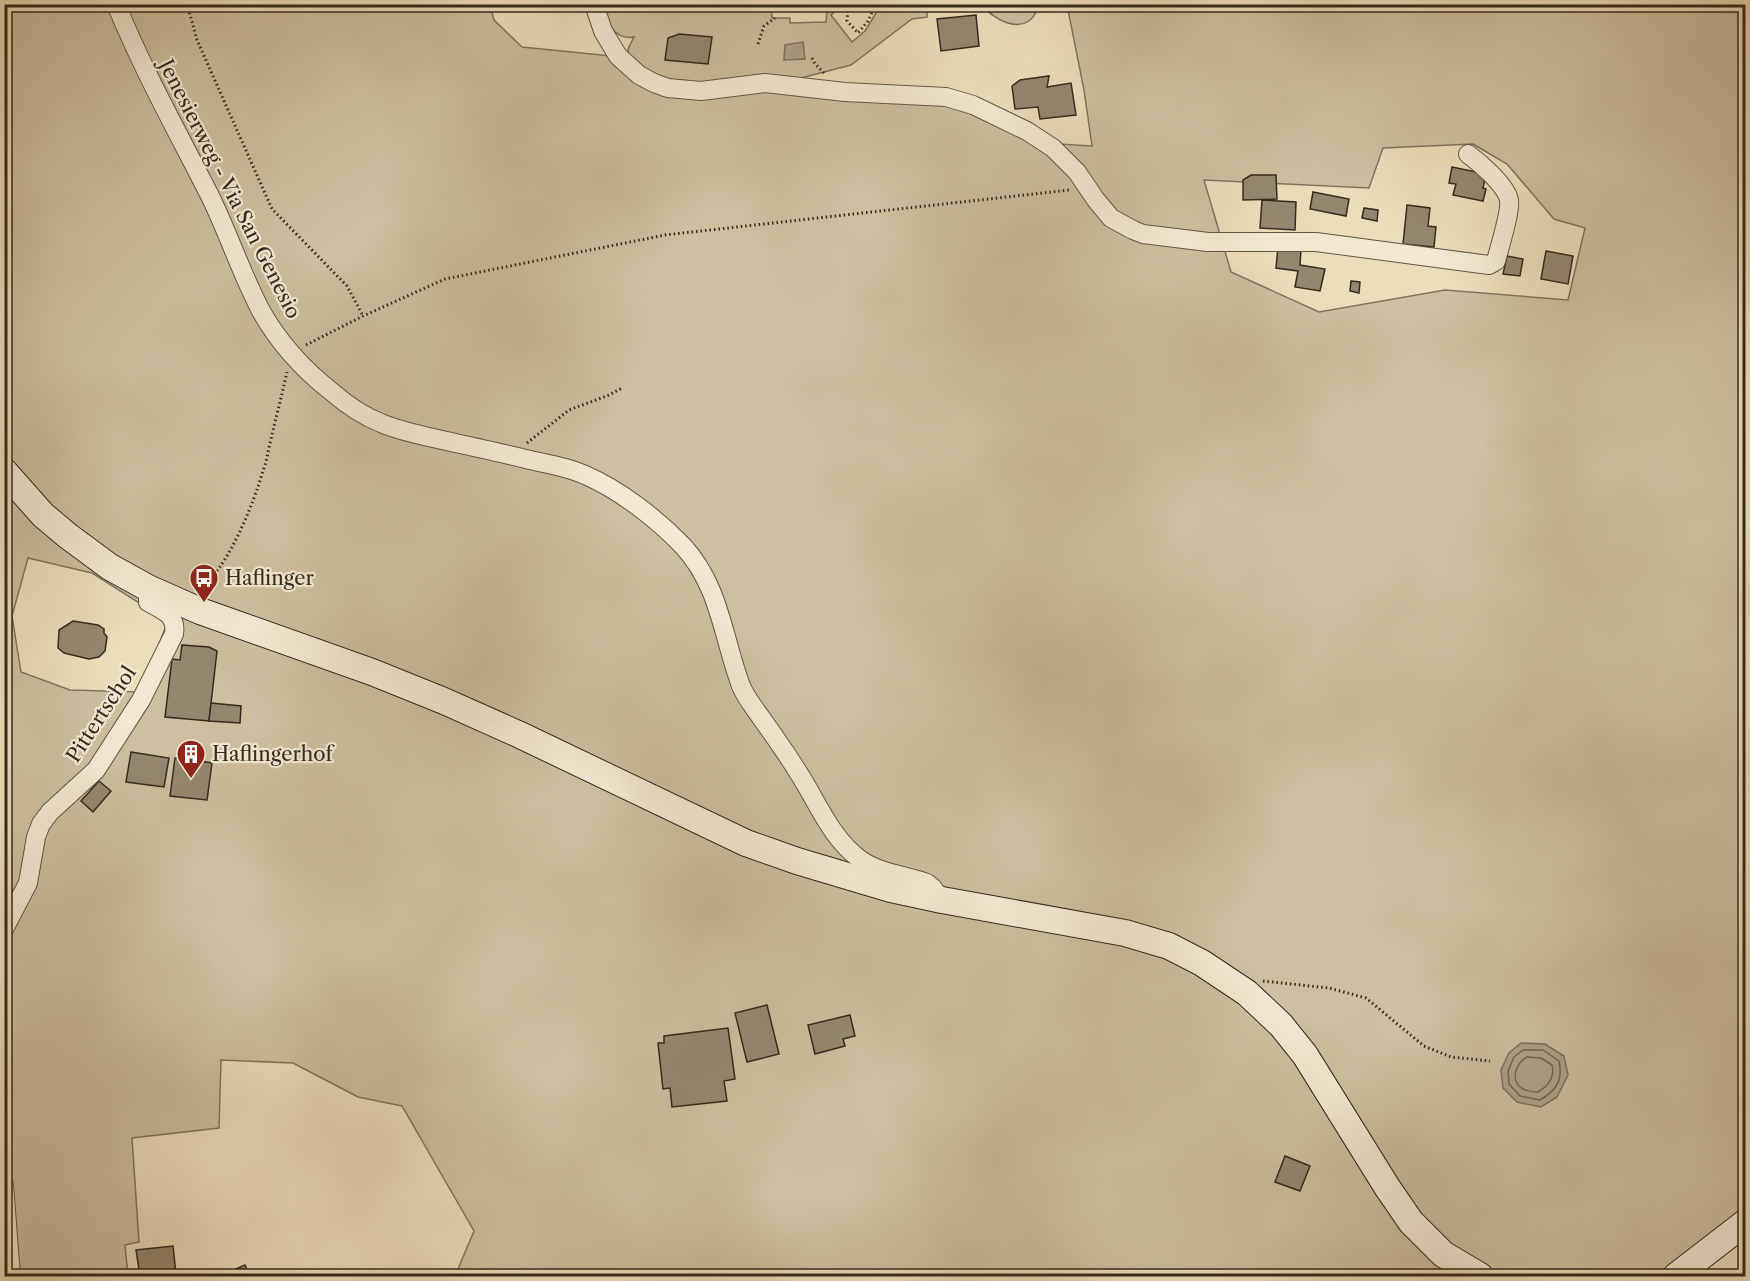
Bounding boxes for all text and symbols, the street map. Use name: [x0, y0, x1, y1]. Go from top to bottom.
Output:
street label: Jenesierweg - Via San Genesio: [153, 53, 306, 323]
bus stop icon: Haflinger: [188, 562, 220, 604]
place label: Haflinger: [225, 566, 314, 590]
street label: Pittertschol: [61, 661, 141, 767]
building icon: Haflingerhof: [175, 738, 207, 780]
place label: Haflingerhof: [212, 742, 336, 766]

